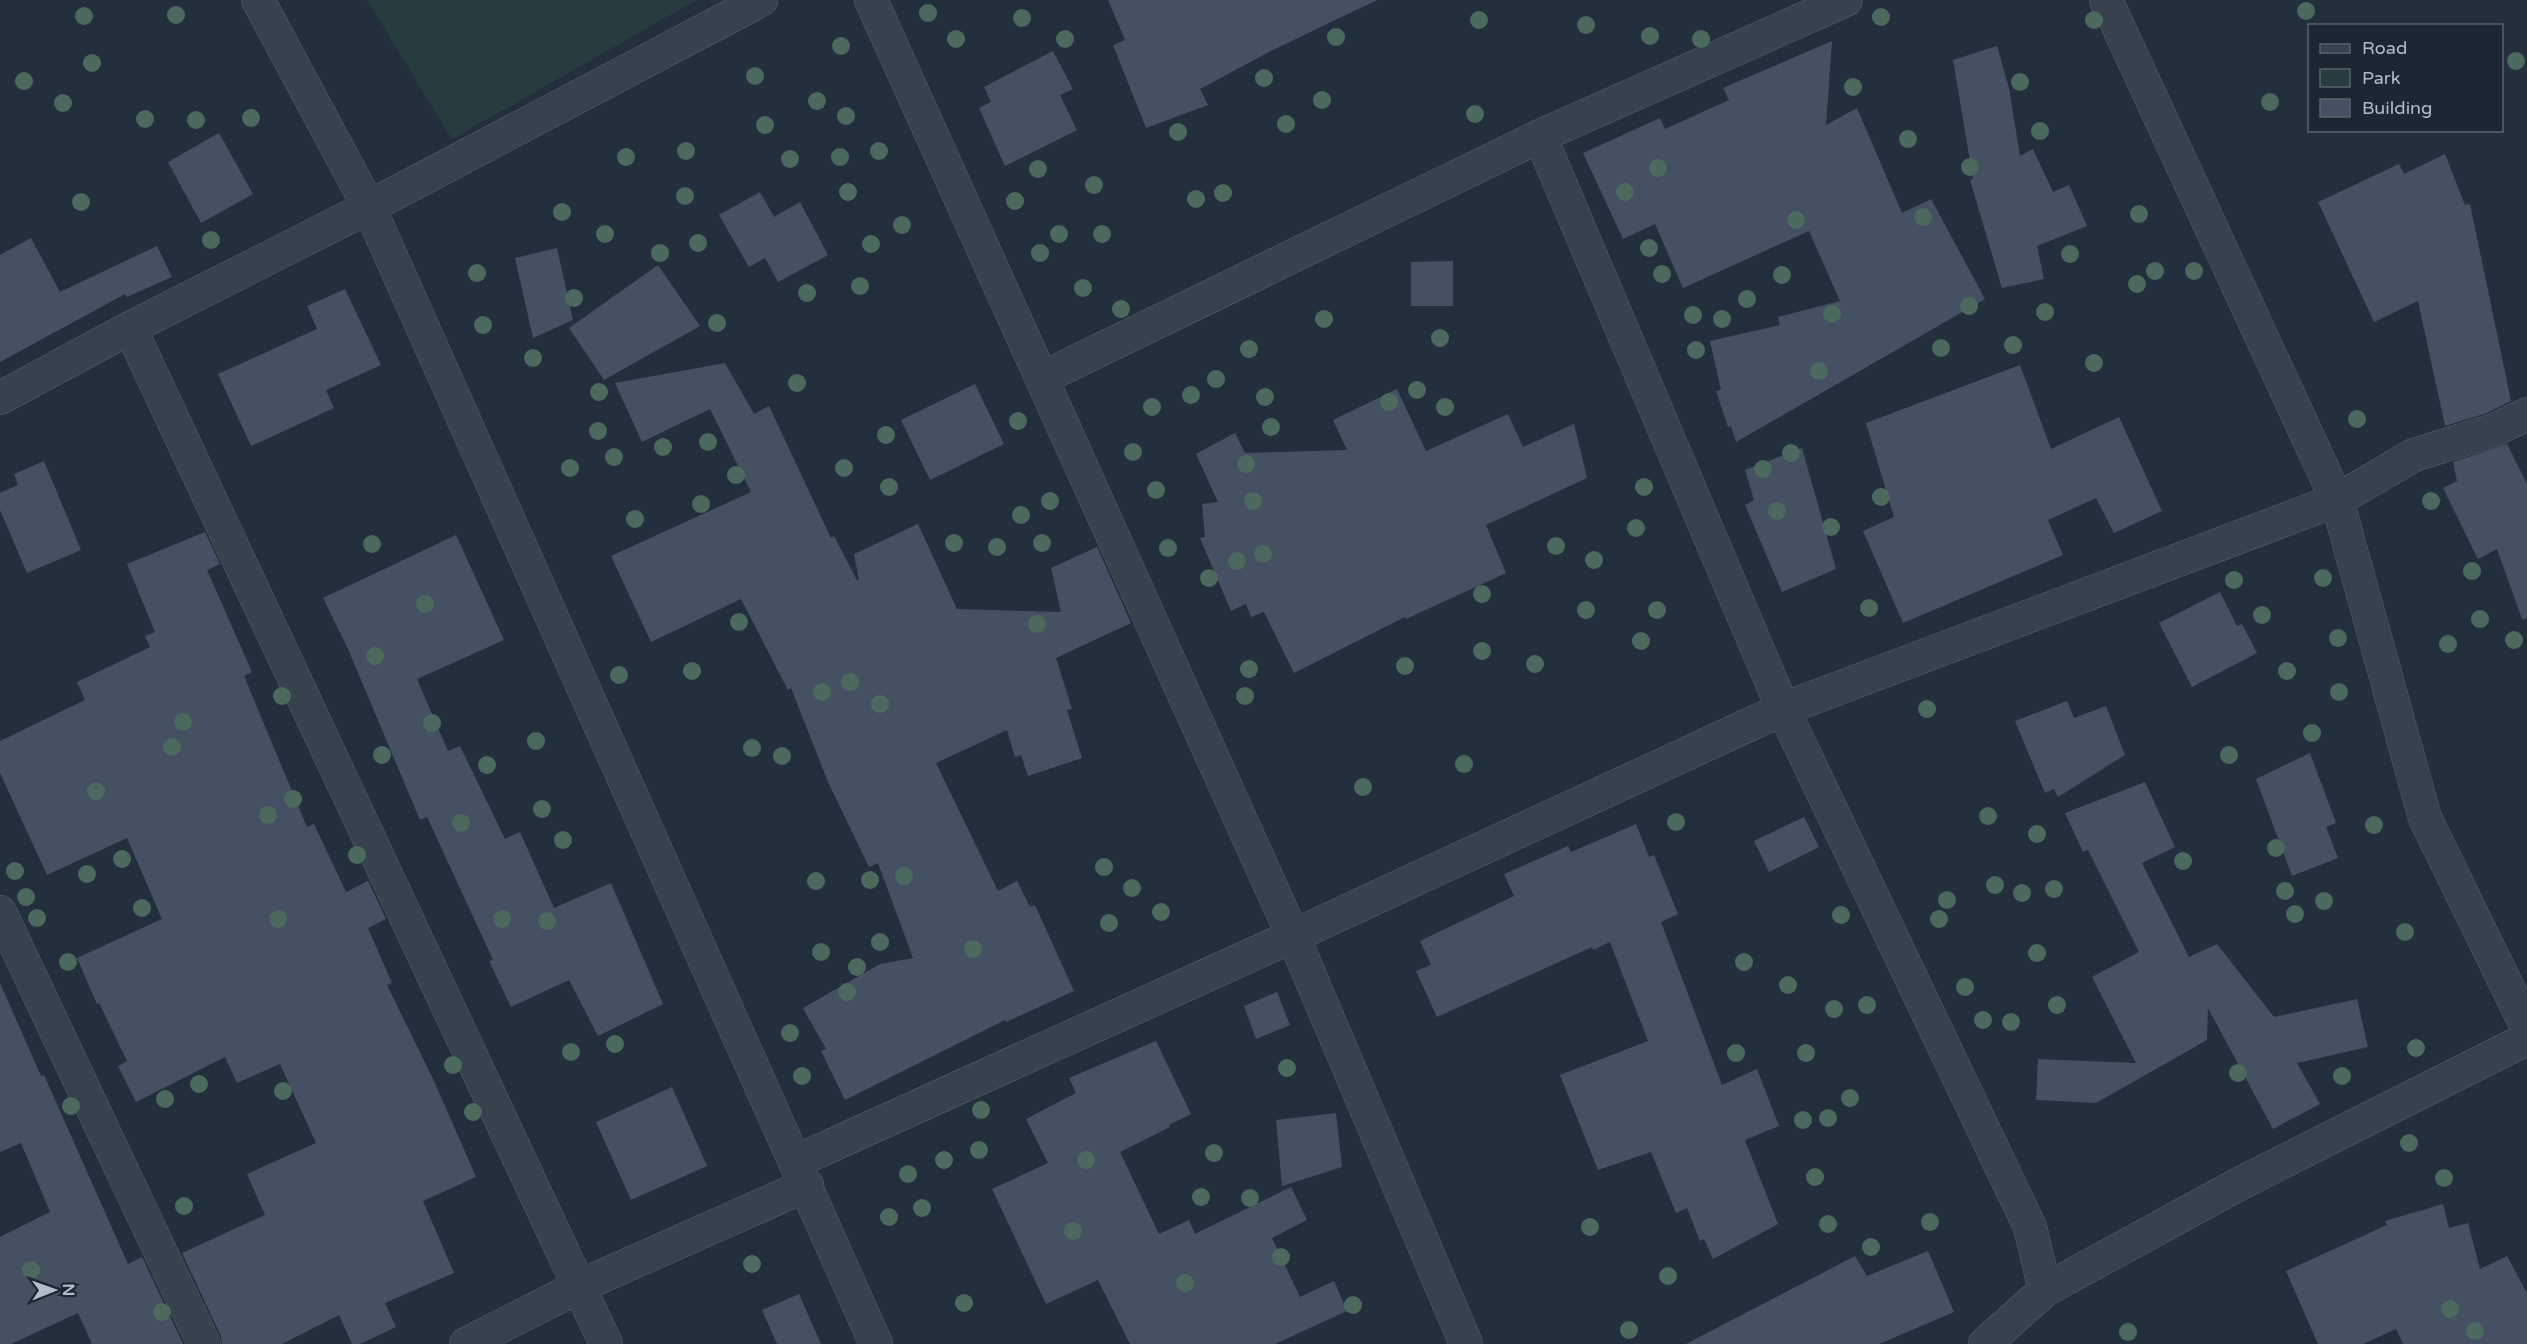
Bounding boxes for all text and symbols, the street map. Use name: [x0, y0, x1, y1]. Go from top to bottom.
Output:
legend: [2308, 24, 2503, 132]
text: Road: [2362, 37, 2407, 59]
text: Park: [2362, 67, 2401, 89]
text: Building: [2362, 97, 2432, 119]
north arrow: [24, 1260, 84, 1320]
text: N: [58, 1283, 78, 1296]

